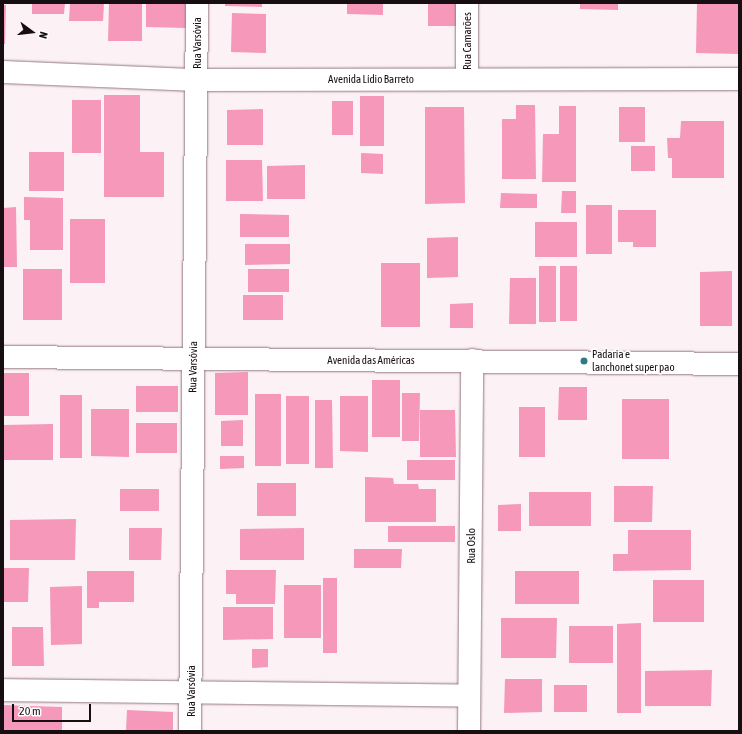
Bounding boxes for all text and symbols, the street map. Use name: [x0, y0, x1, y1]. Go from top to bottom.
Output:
north arrow: [12, 12, 52, 52]
street label: Rua Camarões: [460, 12, 474, 70]
street label: Rua Varsóvia: [190, 17, 204, 69]
text: N: [37, 30, 50, 40]
street label: Avenida Lídio Barreto: [328, 72, 414, 86]
street label: Rua Varsóvia: [186, 341, 200, 393]
place label: Padaria e lanchonet super pao: [592, 348, 675, 374]
street label: Avenida das Américas: [327, 353, 415, 367]
marker: Padaria e lanchonet super pao: [579, 356, 589, 366]
street label: Rua Oslo: [464, 528, 478, 564]
street label: Rua Varsóvia: [184, 665, 198, 717]
scale bar: [14, 696, 93, 722]
text: 20 m: [19, 704, 41, 718]

